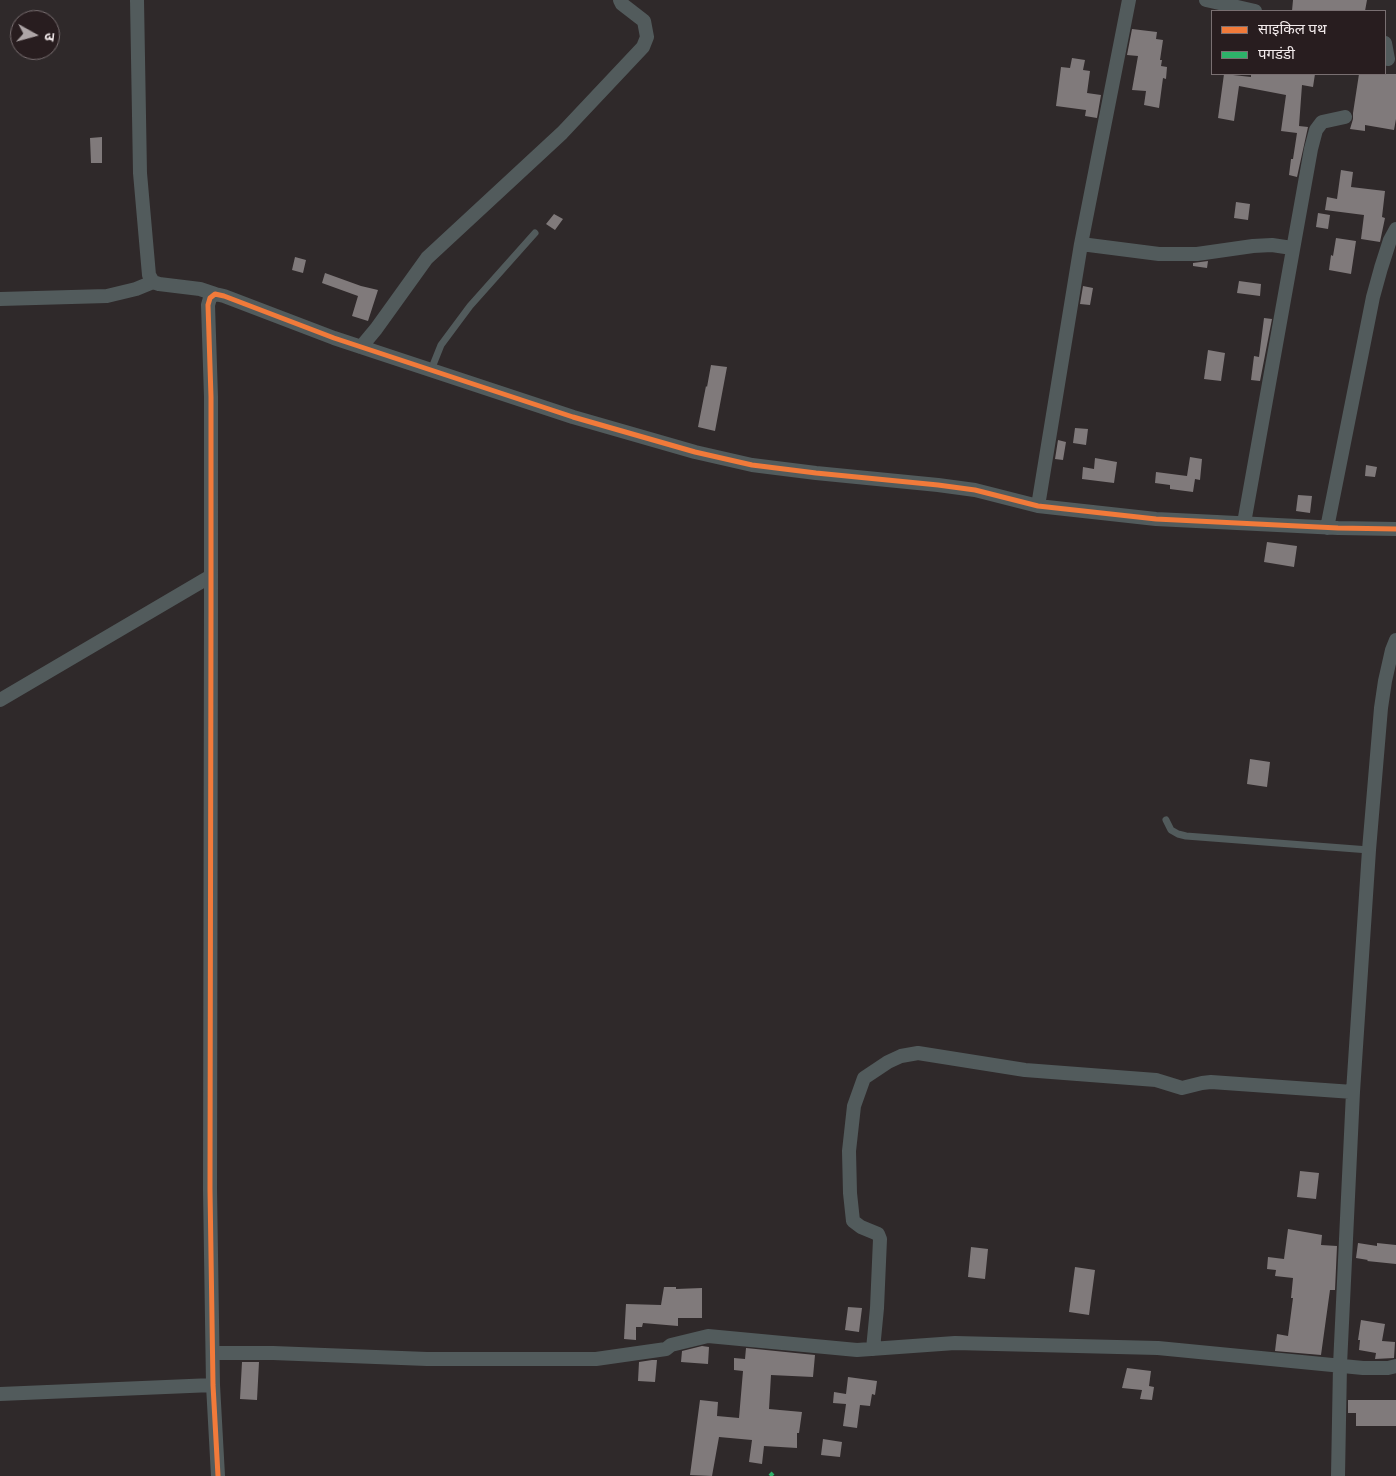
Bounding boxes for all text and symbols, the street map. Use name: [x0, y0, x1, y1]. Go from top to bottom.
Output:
north arrow: [10, 10, 60, 60]
legend: [1211, 10, 1386, 75]
text: साइकिल पथ: [1258, 20, 1326, 38]
text: उ: [40, 32, 58, 42]
text: पगडंडी: [1258, 45, 1295, 63]

